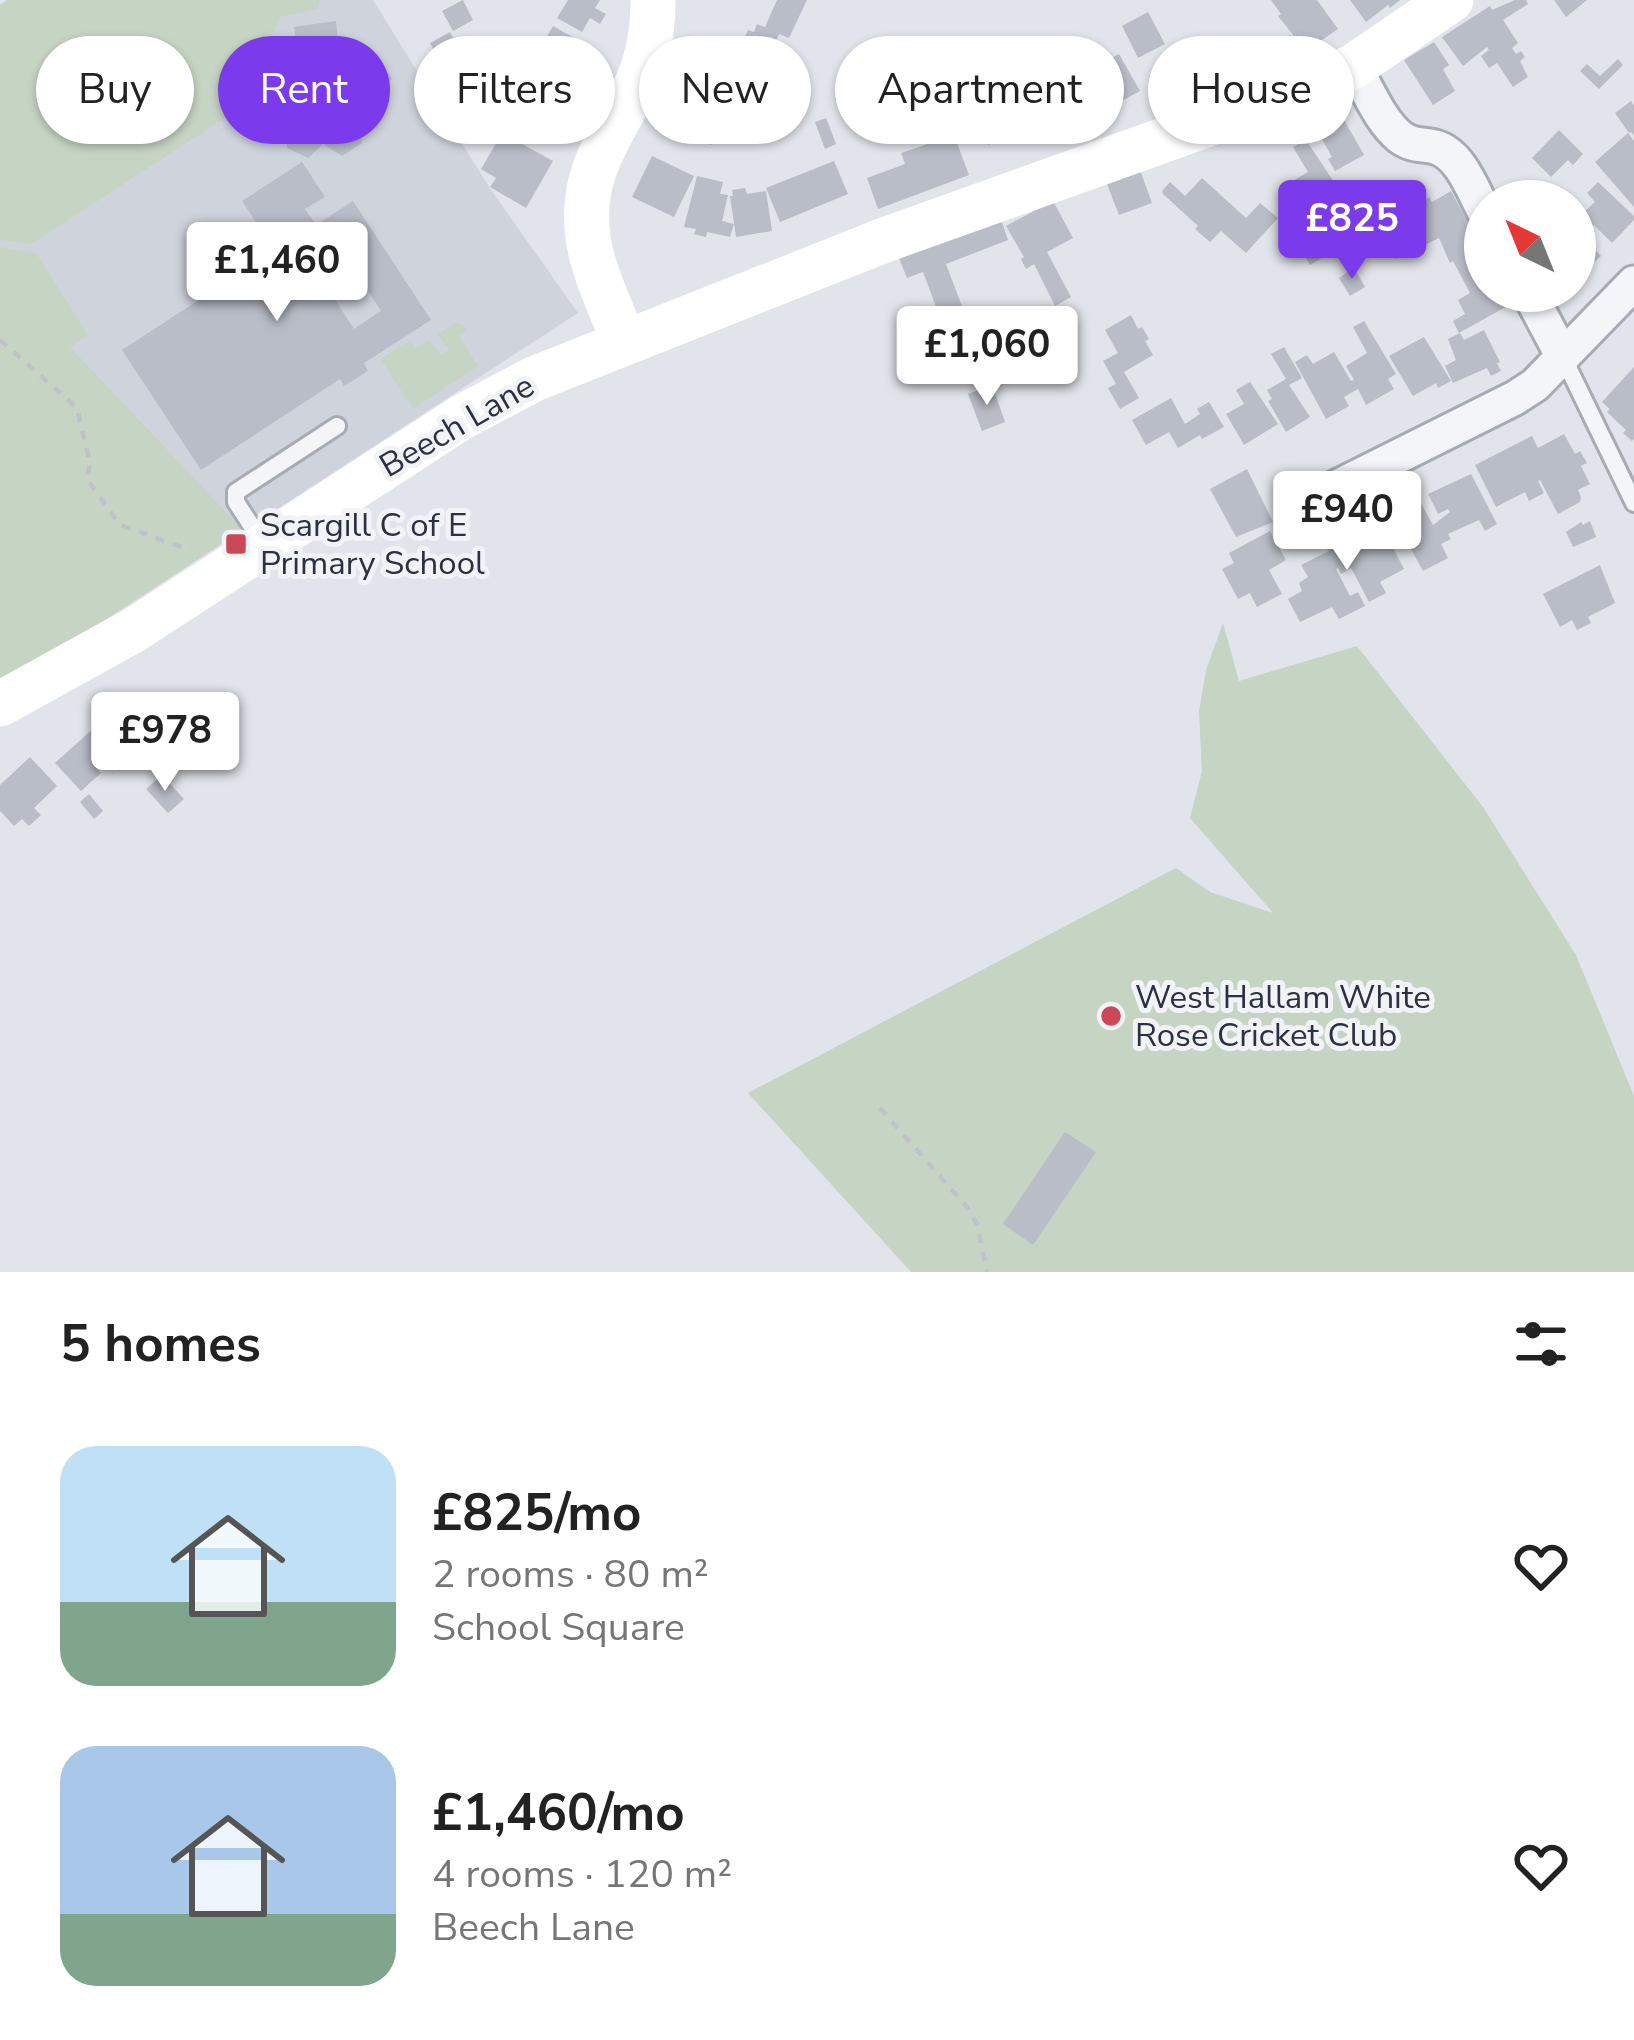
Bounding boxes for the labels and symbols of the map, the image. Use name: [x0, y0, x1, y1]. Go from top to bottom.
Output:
pin: £825: [1281, 180, 1423, 282]
north arrow: [1464, 180, 1596, 312]
pin: £1,460: [179, 222, 375, 324]
pin: £1,060: [889, 306, 1085, 408]
street label: Beech Lane: [371, 364, 543, 488]
pin: £940: [1276, 471, 1418, 573]
place label: Scargill C of E Primary School: [260, 503, 485, 586]
marker: Scargill C of E Primary School: [223, 531, 249, 557]
pin: £978: [94, 692, 236, 794]
place label: West Hallam White Rose Cricket Club: [1135, 975, 1431, 1058]
marker: West Hallam White Rose Cricket Club: [1098, 1003, 1124, 1029]

